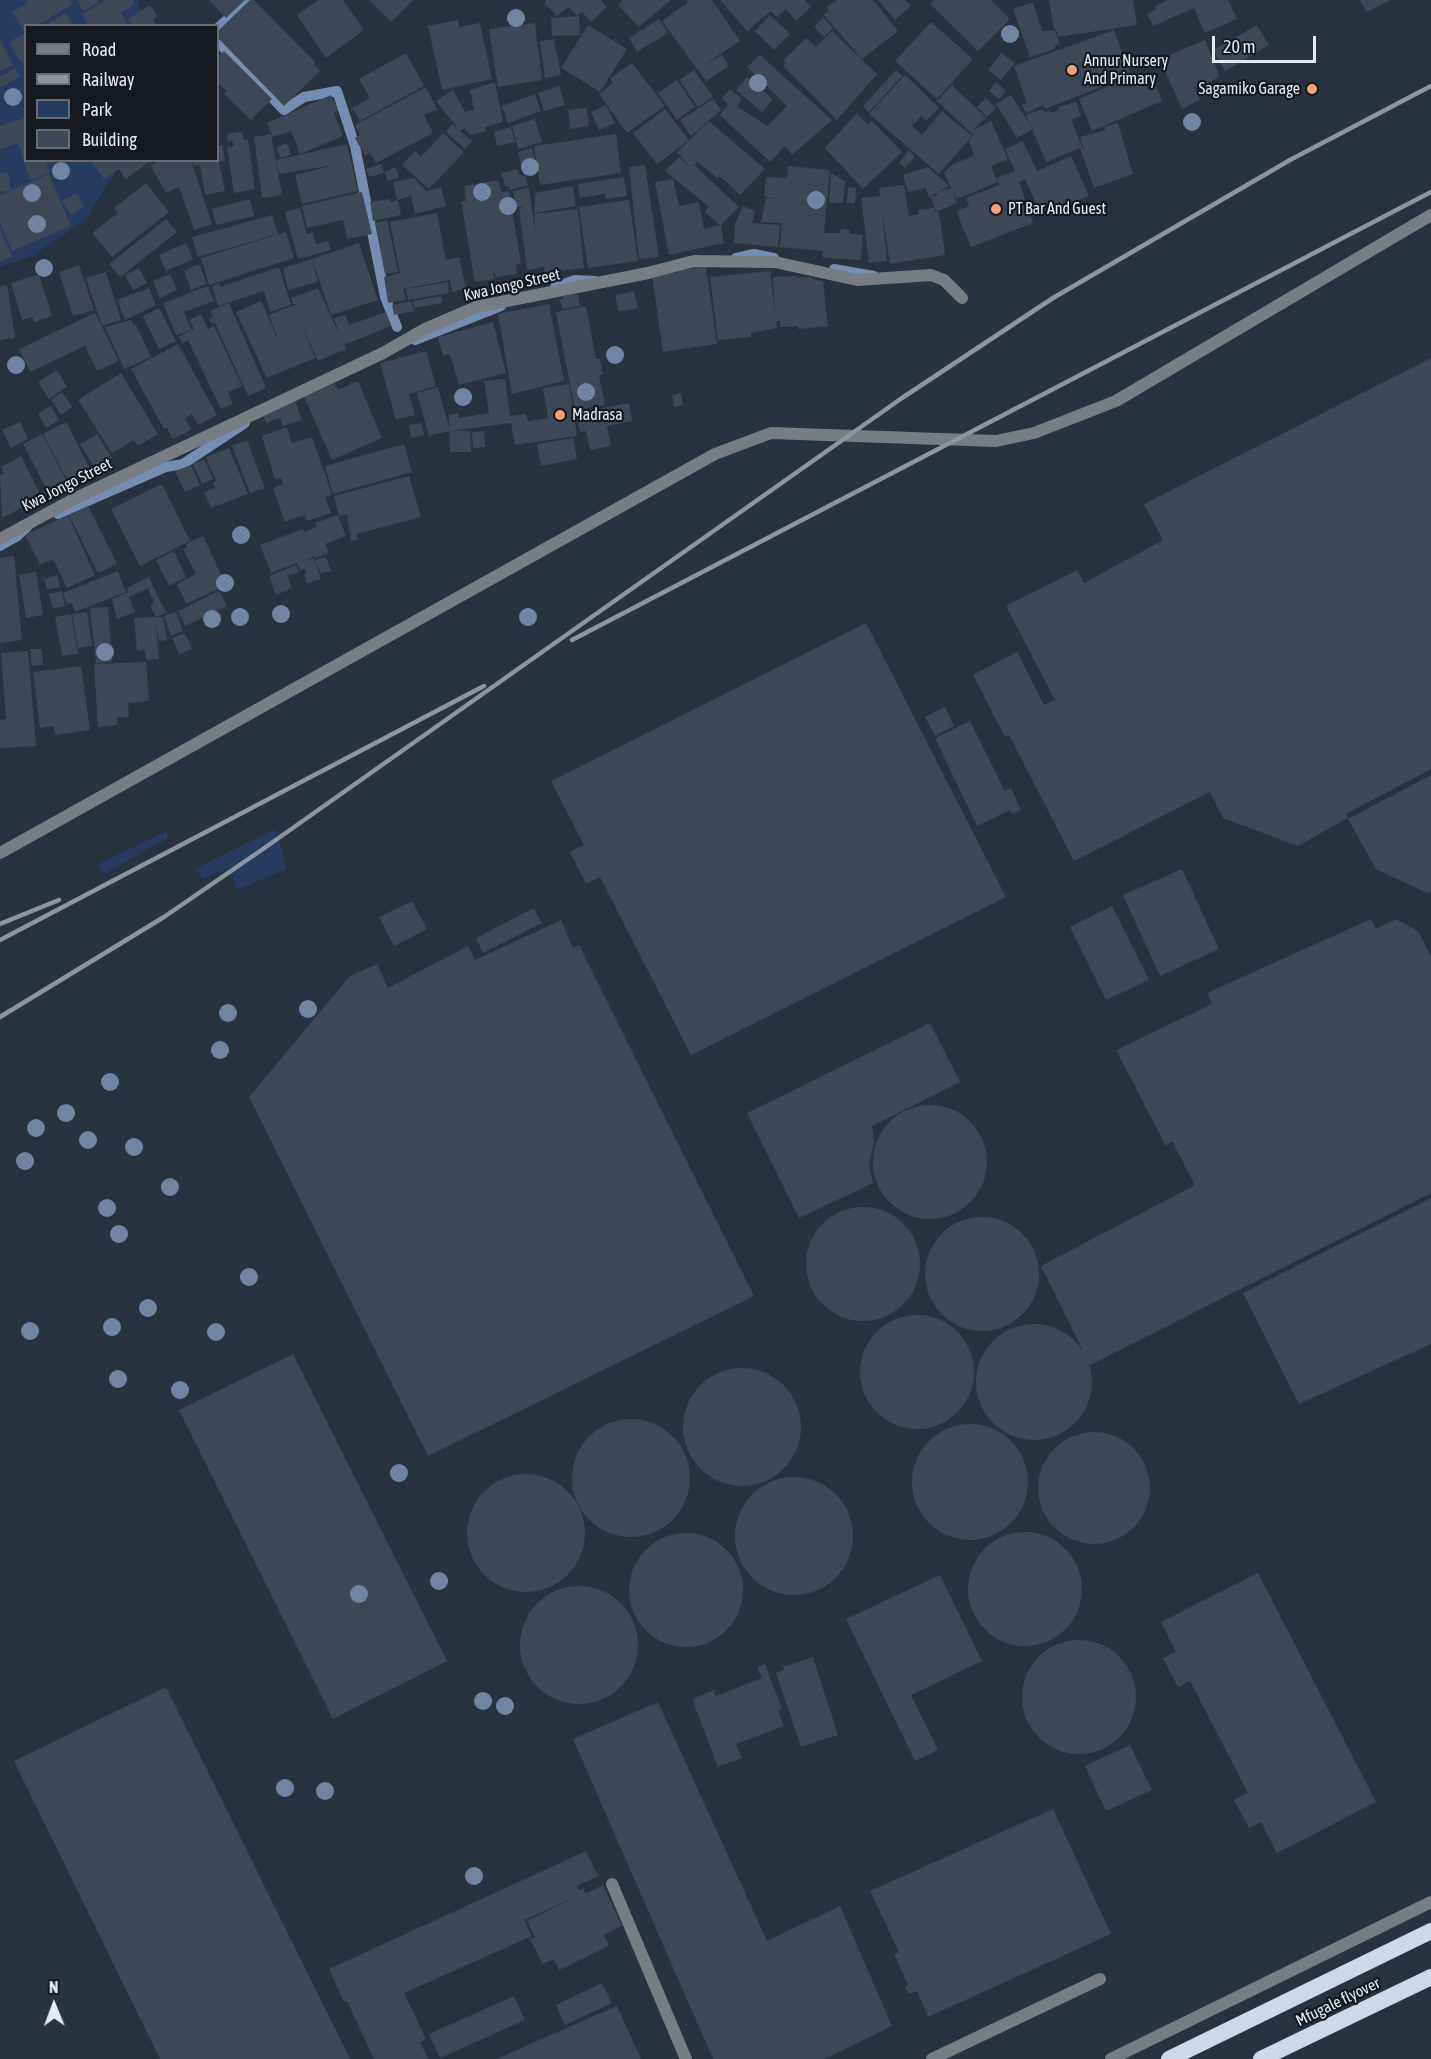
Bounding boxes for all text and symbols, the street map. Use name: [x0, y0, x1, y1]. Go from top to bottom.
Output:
legend: [24, 24, 219, 162]
scale bar: [1215, 24, 1318, 62]
text: 20 m: [1223, 36, 1255, 57]
text: Road: [82, 39, 116, 60]
place label: Annur Nursery And Primary: [1084, 51, 1168, 89]
marker: Annur Nursery And Primary: [1065, 63, 1079, 77]
text: Railway: [82, 69, 134, 90]
place label: Sagamiko Garage: [1199, 79, 1300, 99]
marker: Sagamiko Garage: [1305, 82, 1319, 96]
text: Park: [82, 99, 112, 120]
text: Building: [82, 129, 137, 150]
place label: PT Bar And Guest: [1008, 199, 1106, 219]
marker: PT Bar And Guest: [989, 202, 1003, 216]
street label: Kwa Jongo Street: [462, 265, 562, 305]
place label: Madrasa: [572, 405, 623, 425]
marker: Madrasa: [553, 408, 567, 422]
street label: Kwa Jongo Street: [19, 454, 115, 516]
street label: Mfugale flyover: [1293, 1973, 1383, 2031]
north arrow: [24, 1975, 84, 2035]
text: N: [49, 1978, 59, 1996]

